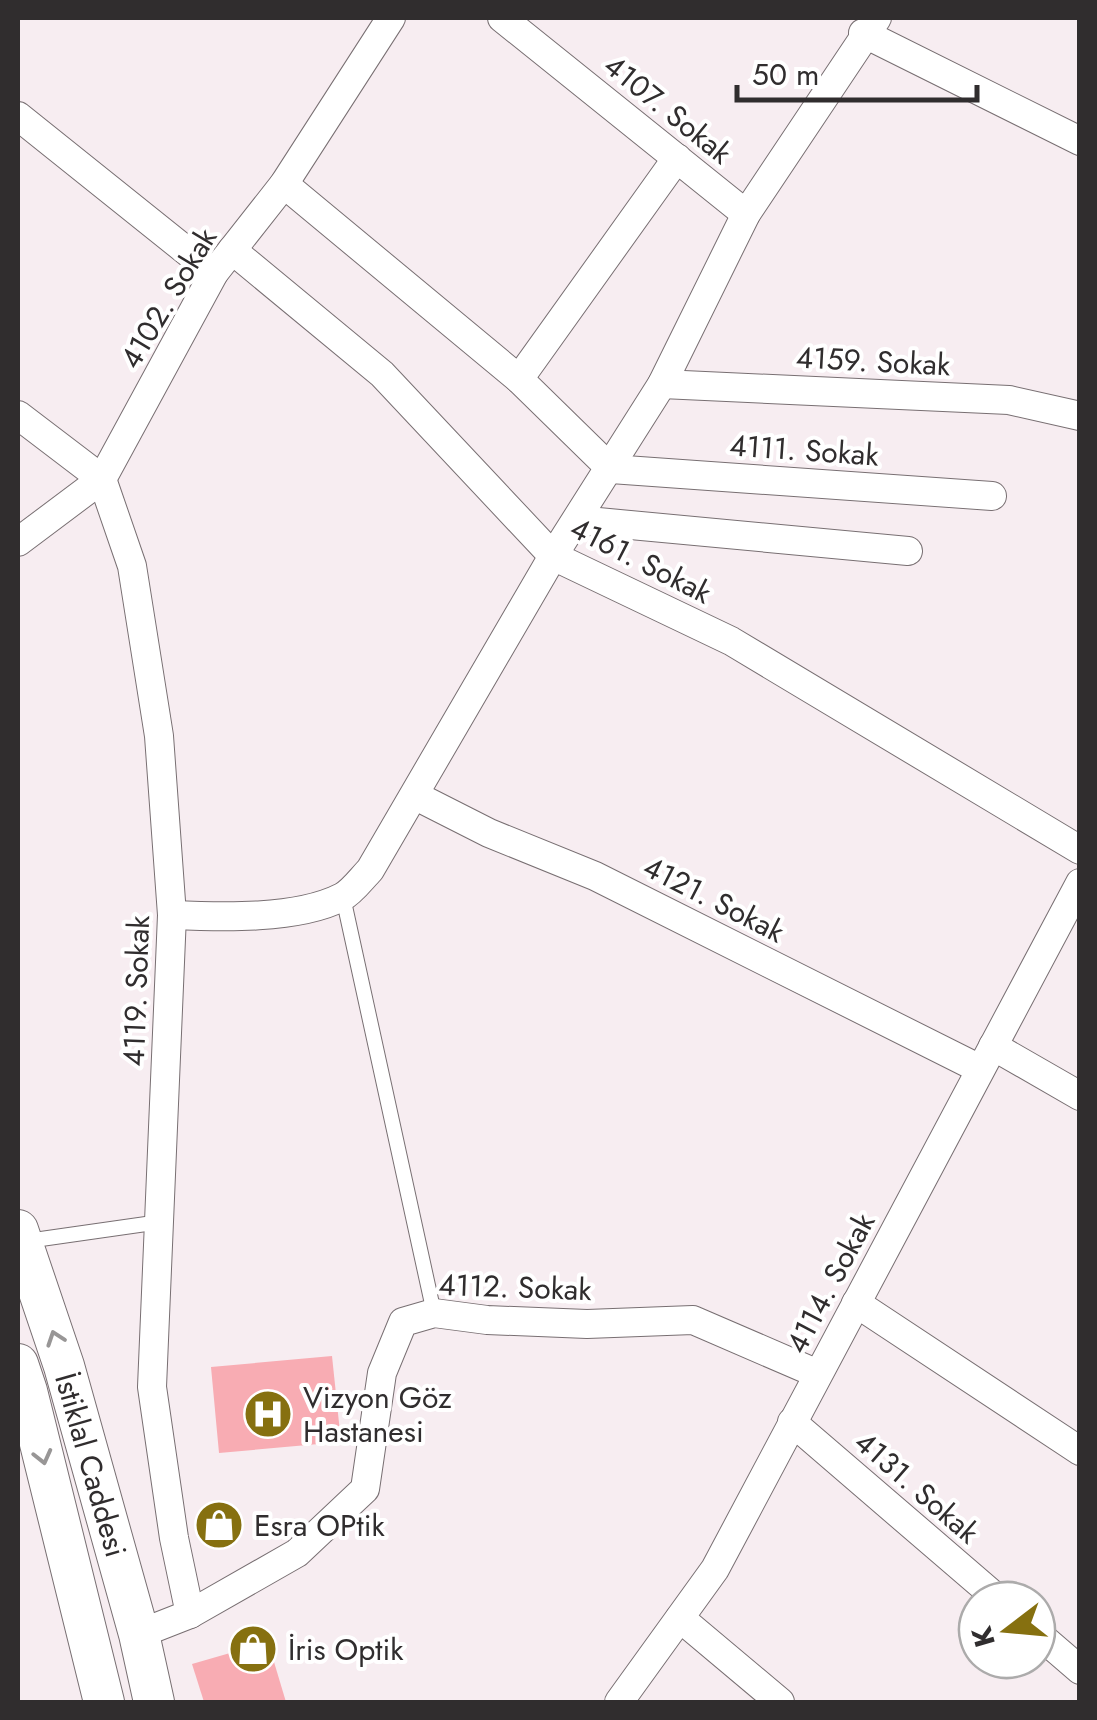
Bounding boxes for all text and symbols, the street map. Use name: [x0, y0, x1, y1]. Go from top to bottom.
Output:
scale bar: [737, 40, 977, 102]
street label: 4107. Sokak: [595, 44, 742, 174]
text: 50 m: [752, 53, 819, 96]
street label: 4102. Sokak: [109, 219, 227, 377]
street label: 4159. Sokak: [795, 335, 952, 387]
street label: 4111. Sokak: [728, 423, 881, 477]
street label: 4161. Sokak: [563, 506, 720, 614]
street label: 4121. Sokak: [636, 845, 793, 953]
street label: 4119. Sokak: [112, 914, 160, 1067]
street label: 4114. Sokak: [775, 1204, 885, 1361]
street label: 4112. Sokak: [438, 1263, 593, 1311]
one-way arrow: [46, 1331, 66, 1348]
street label: İstiklal Caddesi: [44, 1368, 138, 1562]
place label: Vizyon Göz Hastanesi: [303, 1376, 452, 1453]
hospital icon: Vizyon Göz Hastanesi: [242, 1388, 294, 1440]
street label: 4131. Sokak: [845, 1421, 989, 1554]
one-way arrow: [31, 1448, 52, 1465]
shop icon: Esra OPtik: [193, 1499, 245, 1551]
place label: Esra OPtik: [254, 1504, 385, 1547]
north arrow: [957, 1580, 1057, 1680]
text: K: [961, 1621, 1006, 1652]
shop icon: İris Optik: [227, 1623, 279, 1675]
place label: İris Optik: [288, 1628, 404, 1671]

